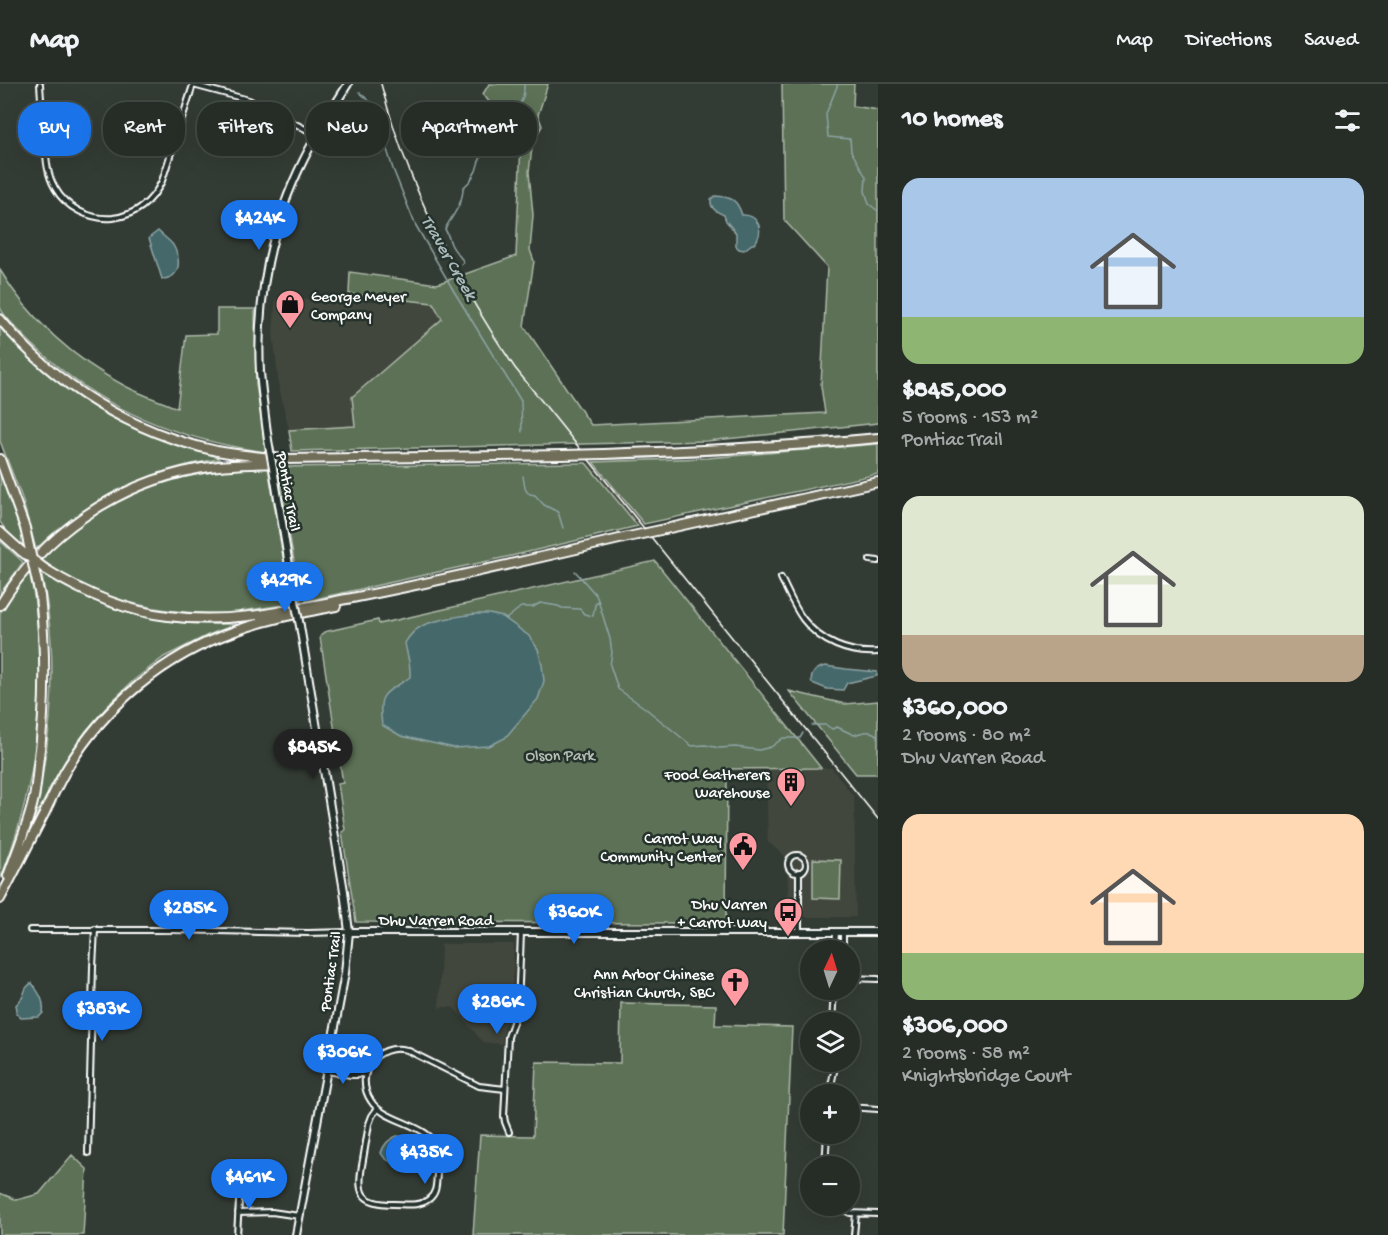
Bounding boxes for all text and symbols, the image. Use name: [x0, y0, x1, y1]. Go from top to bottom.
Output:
text: Map: [30, 25, 79, 58]
text: Map: [1116, 29, 1153, 54]
text: Directions: [1186, 29, 1271, 54]
text: Saved: [1304, 29, 1358, 54]
chip: Buy: [18, 102, 91, 156]
chip: Rent: [103, 102, 185, 156]
chip: Filters: [197, 102, 294, 156]
chip: New: [306, 102, 389, 156]
chip: Apartment: [401, 102, 537, 156]
icon: filters: [1331, 104, 1364, 137]
text: 10 homes: [902, 105, 1002, 136]
pin: $424K: [217, 200, 301, 251]
text: $424K: [235, 208, 283, 231]
water label: Traver Creek: [415, 212, 481, 306]
icon: home: [1079, 217, 1187, 325]
shop icon: George Meyer Company: [274, 288, 306, 330]
place label: George Meyer Company: [311, 289, 407, 326]
text: $845,000: [902, 376, 1006, 407]
text: 5 rooms · 153 m²: [902, 407, 1038, 430]
text: Pontiac Trail: [902, 430, 1003, 453]
street label: Pontiac Trail: [270, 449, 303, 533]
icon: home: [1079, 535, 1187, 643]
pin: $429K: [243, 562, 327, 613]
text: $429K: [260, 570, 310, 593]
text: $360,000: [902, 694, 1008, 725]
text: 2 rooms · 80 m²: [902, 725, 1031, 748]
pin: $845K: [271, 729, 355, 780]
text: $845K: [288, 737, 338, 760]
park label: Olson Park: [525, 748, 596, 767]
text: Dhu Varren Road: [902, 748, 1045, 771]
building icon: Food Gatherers Warehouse: [775, 766, 807, 808]
place label: Food Gatherers Warehouse: [663, 767, 771, 804]
public building icon: Carrot Way Community Center: [727, 830, 759, 872]
place label: Carrot Way Community Center: [601, 831, 723, 868]
icon: home: [1079, 853, 1187, 961]
pin: $285K: [147, 890, 231, 941]
pin: $360K: [532, 894, 616, 945]
bus stop icon: Dhu Varren + Carrot Way: [772, 896, 804, 938]
place label: Dhu Varren + Carrot Way: [678, 897, 767, 934]
text: $285K: [163, 898, 215, 921]
text: $360K: [548, 902, 600, 925]
street label: Dhu Varren Road: [378, 913, 495, 932]
street label: Pontiac Trail: [317, 930, 347, 1014]
north arrow: [800, 940, 860, 1000]
map controls: [800, 940, 860, 1216]
church icon: Ann Arbor Chinese Christian Church, SBC: [719, 966, 751, 1008]
place label: Ann Arbor Chinese Christian Church, SBC: [574, 967, 715, 1004]
pin: $286K: [455, 984, 539, 1035]
pin: $383K: [60, 991, 144, 1042]
text: $286K: [472, 992, 522, 1015]
text: $383K: [76, 999, 128, 1022]
button: layers: [800, 1012, 860, 1072]
text: $306,000: [902, 1012, 1008, 1043]
pin: $306K: [301, 1034, 385, 1085]
text: $306K: [317, 1042, 369, 1065]
text: 2 rooms · 58 m²: [902, 1043, 1030, 1066]
text: Knightsbridge Court: [902, 1066, 1070, 1089]
button: +: [800, 1084, 860, 1144]
pin: $435K: [383, 1134, 467, 1185]
text: $435K: [400, 1142, 450, 1165]
button: −: [800, 1156, 860, 1216]
pin: $461K: [207, 1159, 291, 1210]
text: $461K: [225, 1167, 273, 1190]

